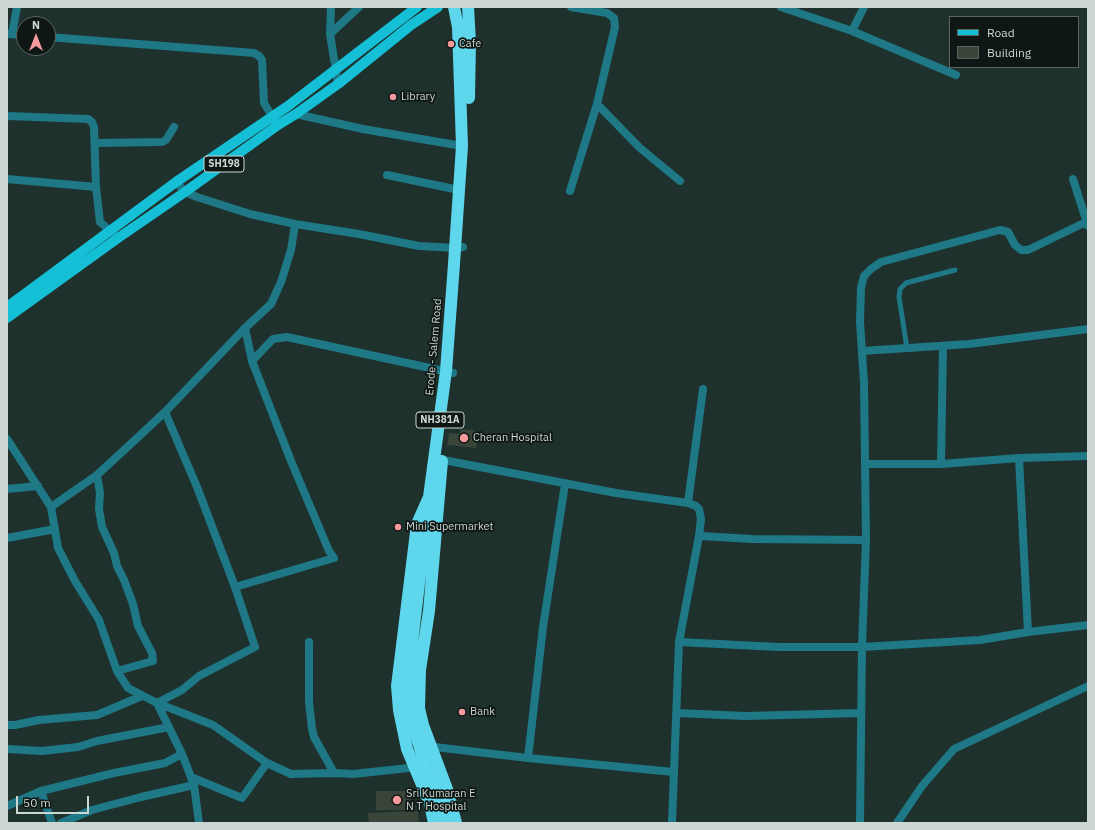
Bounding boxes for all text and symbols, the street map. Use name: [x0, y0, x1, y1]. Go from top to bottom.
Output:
north arrow: [16, 16, 56, 56]
legend: [949, 16, 1079, 68]
text: N: [32, 18, 40, 32]
text: Road: [987, 25, 1015, 40]
place label: Cafe: [459, 37, 481, 51]
marker: Cafe: [446, 39, 456, 49]
text: Building: [987, 45, 1031, 60]
place label: Library: [401, 90, 435, 104]
marker: Library: [388, 92, 398, 102]
road number: SH198: [204, 156, 244, 172]
street label: Erode - Salem Road: [423, 298, 445, 396]
road number: NH381A: [416, 412, 464, 428]
place label: Cheran Hospital: [473, 431, 552, 445]
marker: Cheran Hospital: [458, 432, 470, 444]
place label: Mini Supermarket: [406, 520, 493, 534]
marker: Mini Supermarket: [393, 522, 403, 532]
place label: Bank: [470, 705, 495, 719]
marker: Bank: [457, 707, 467, 717]
place label: Sri Kumaran E N T Hospital: [406, 787, 475, 813]
scale bar: [18, 788, 91, 814]
marker: Sri Kumaran E N T Hospital: [391, 794, 403, 806]
text: 50 m: [23, 795, 51, 810]

